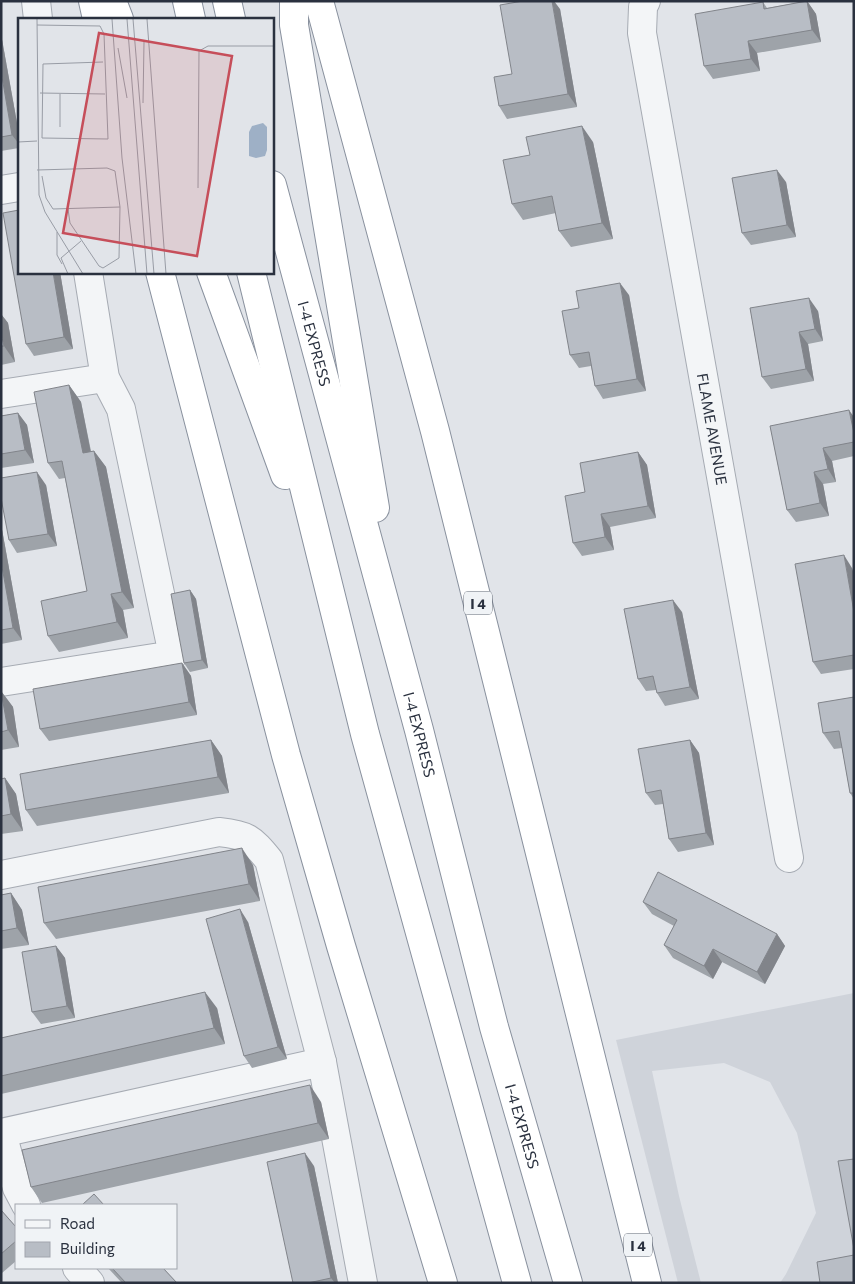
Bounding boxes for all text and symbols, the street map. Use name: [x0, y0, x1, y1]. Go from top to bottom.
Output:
inset map: [18, 18, 274, 274]
street label: I-4 EXPRESS: [295, 299, 335, 388]
street label: FLAME AVENUE: [694, 372, 731, 487]
road number: I 4: [464, 592, 492, 614]
street label: I-4 EXPRESS: [400, 690, 440, 779]
street label: I-4 EXPRESS: [502, 1082, 544, 1171]
legend: [15, 1204, 178, 1269]
text: Road: [60, 1214, 95, 1232]
road number: I 4: [624, 1234, 652, 1256]
text: Building: [60, 1239, 115, 1257]

